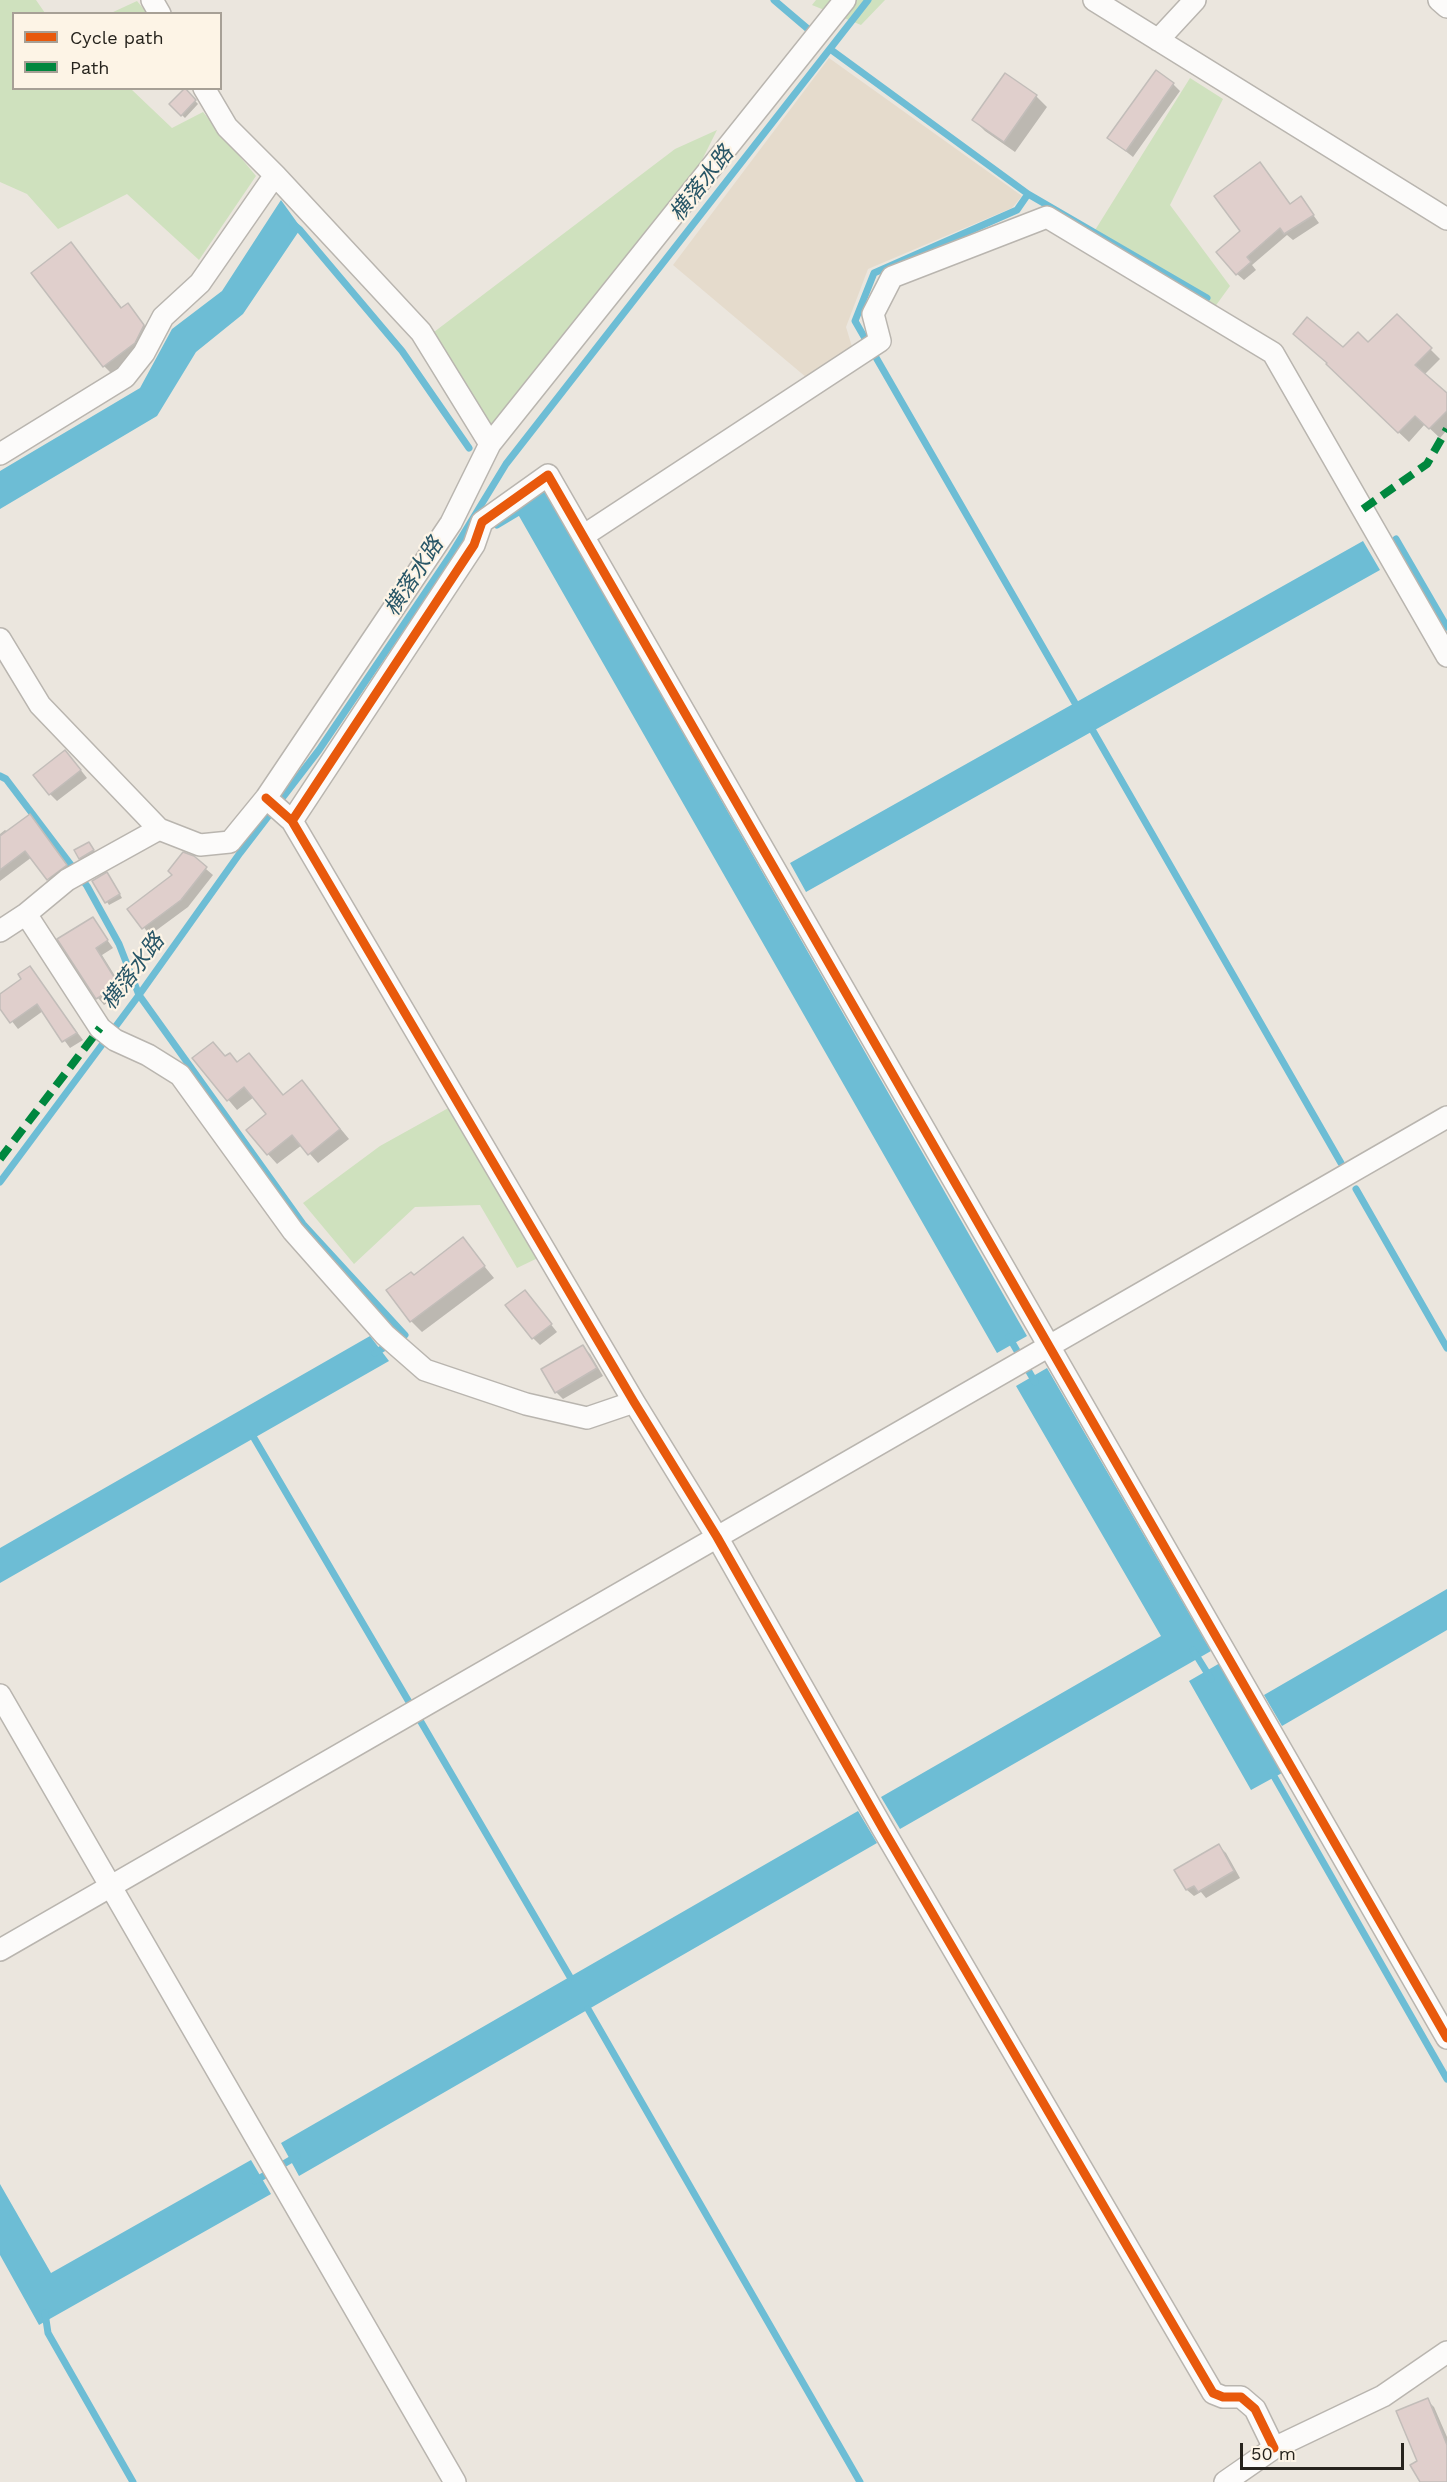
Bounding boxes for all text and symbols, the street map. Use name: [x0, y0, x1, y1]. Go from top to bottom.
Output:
legend: [12, 12, 222, 90]
text: Cycle path: [70, 27, 164, 48]
text: Path: [70, 57, 110, 78]
water label: 横落水路: [665, 141, 739, 227]
water label: 横落水路: [379, 533, 449, 621]
water label: 横落水路: [96, 929, 170, 1015]
scale bar: [1243, 2431, 1406, 2469]
text: 50 m: [1251, 2443, 1296, 2464]

